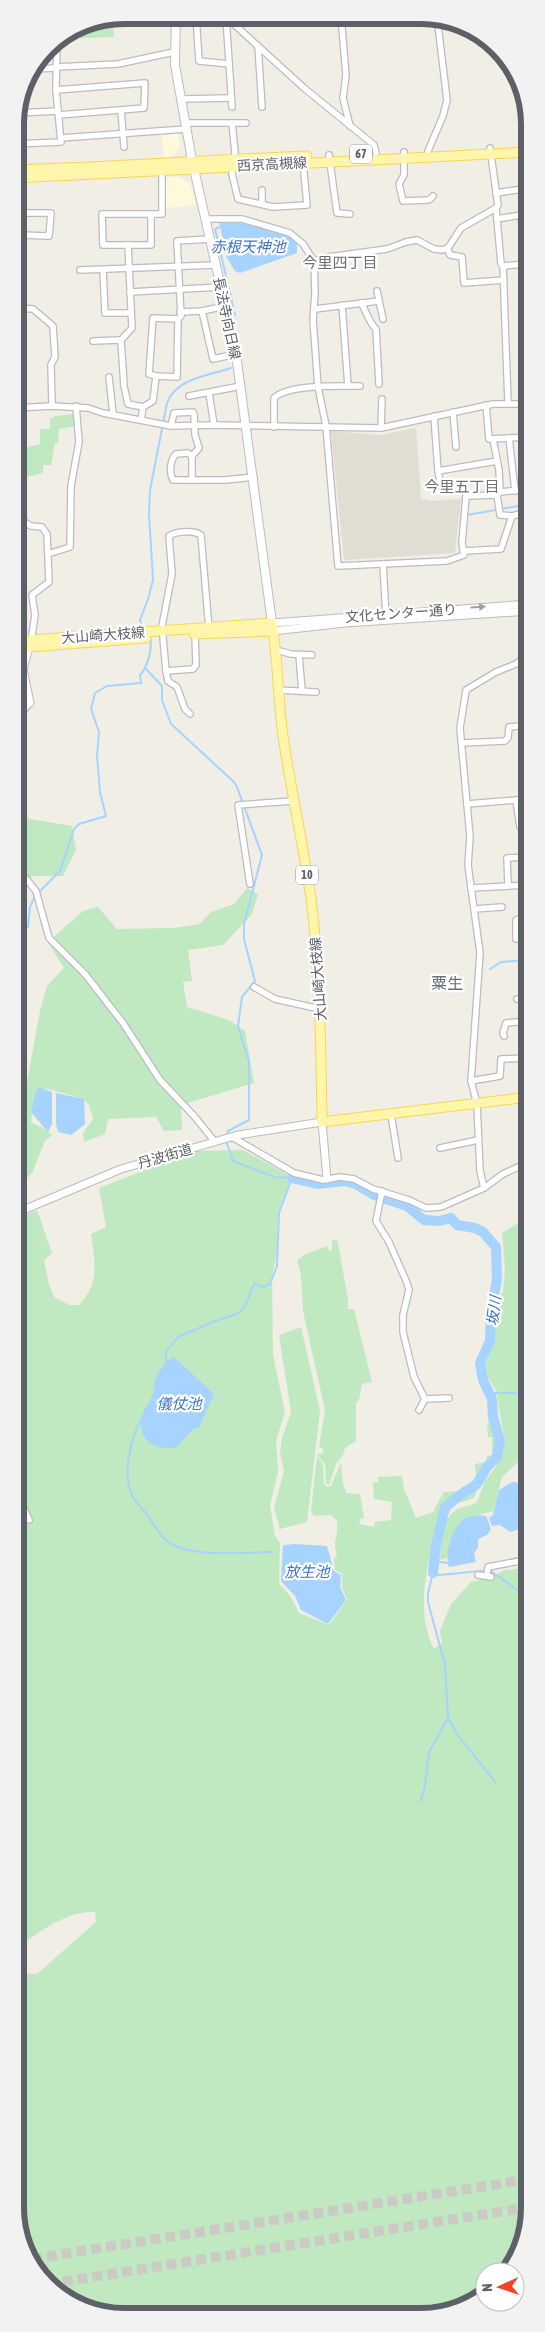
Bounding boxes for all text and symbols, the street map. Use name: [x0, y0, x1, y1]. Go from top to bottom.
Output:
road number: 67: [350, 144, 372, 164]
street label: 西京高槻線: [237, 154, 307, 174]
water label: 赤根天神池: [210, 238, 287, 255]
district label: 今里四丁目: [302, 254, 378, 271]
street label: 長法寺向日線: [210, 275, 244, 361]
district label: 今里五丁目: [424, 478, 500, 495]
street label: 文化センター通り: [345, 601, 457, 625]
one-way arrow: [470, 603, 486, 611]
street label: 大山崎大枝線: [61, 624, 145, 646]
road number: 10: [296, 866, 318, 884]
street label: 大山崎大枝線: [307, 937, 329, 1021]
district label: 粟生: [431, 974, 463, 992]
street label: 丹波街道: [136, 1141, 194, 1171]
water label: 坂川: [483, 1293, 504, 1327]
water label: 儀仗池: [156, 1395, 203, 1412]
water label: 放生池: [284, 1563, 331, 1580]
north arrow: [475, 2262, 525, 2312]
text: N: [479, 2283, 495, 2292]

